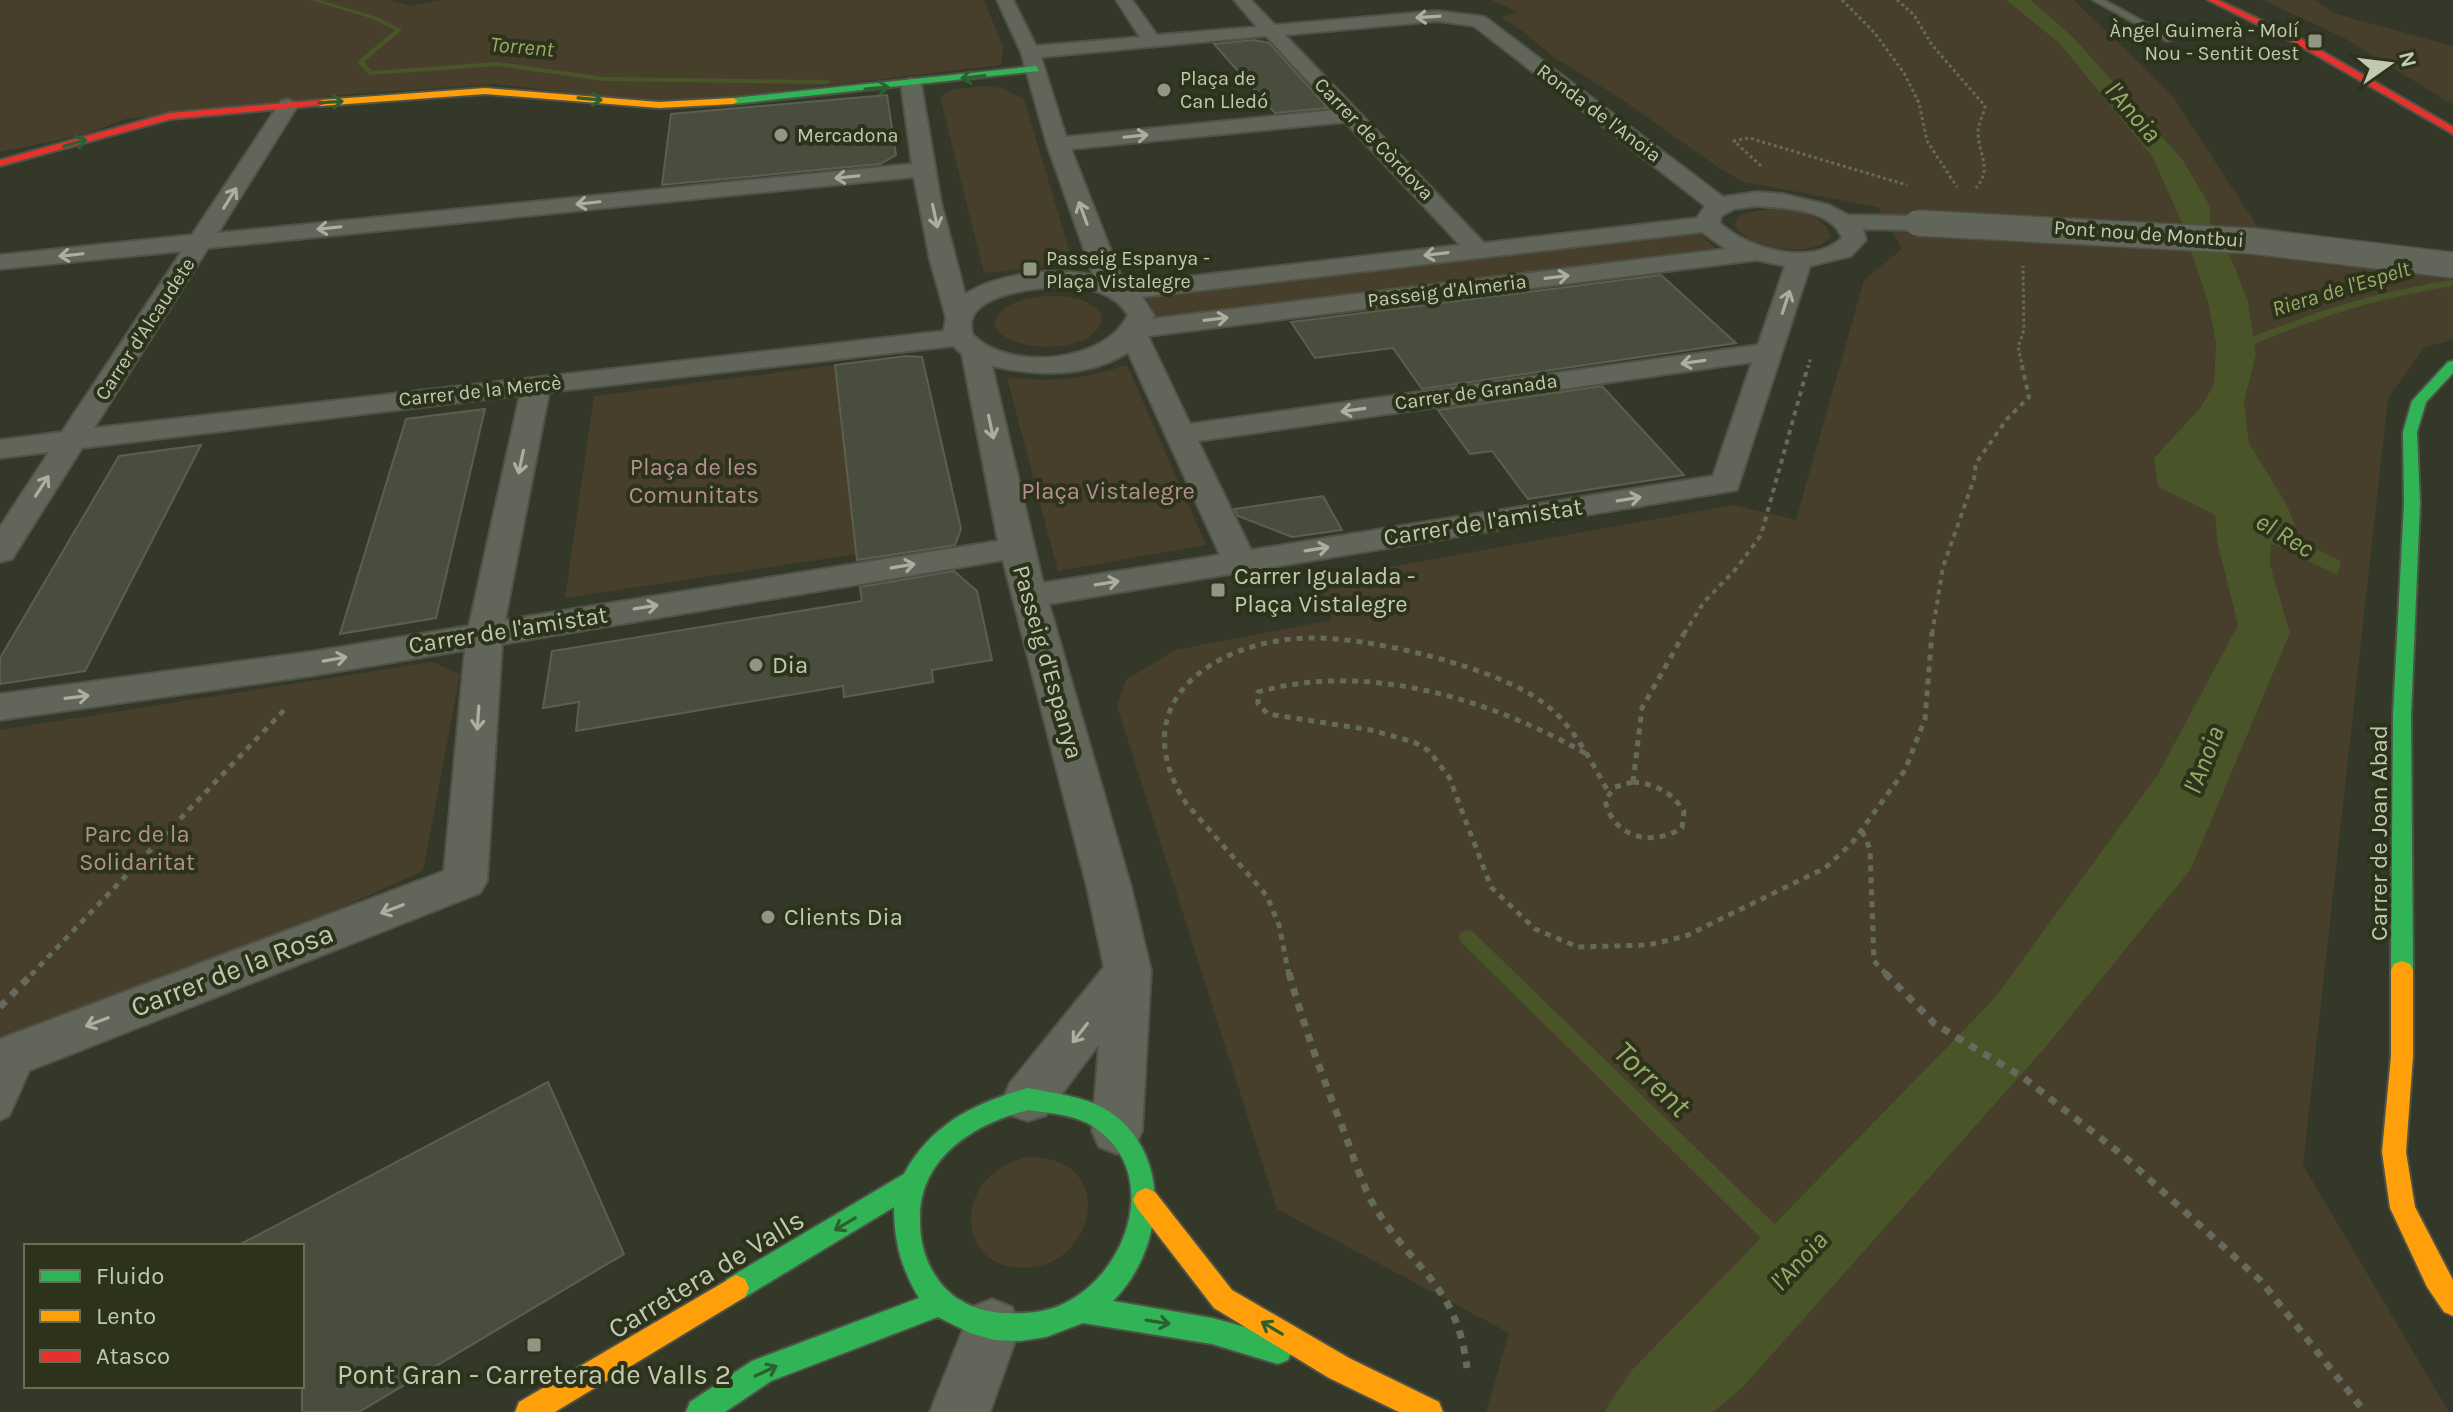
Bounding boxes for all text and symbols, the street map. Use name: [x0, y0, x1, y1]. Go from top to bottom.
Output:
one-way arrow: [1416, 10, 1442, 25]
place label: Àngel Guimerà - Molí Nou - Sentit Oest: [2109, 18, 2299, 65]
north arrow: [2349, 24, 2429, 104]
water label: Torrent: [489, 31, 555, 63]
marker: Àngel Guimerà - Molí Nou - Sentit Oest: [2306, 32, 2324, 50]
text: N: [2393, 49, 2422, 70]
street label: Ronda de l'Anoia: [1532, 59, 1666, 167]
place label: Plaça de Can Lledó: [1180, 67, 1268, 113]
one-way arrow: [961, 69, 987, 84]
street label: Carrer de Còrdova: [1310, 73, 1438, 205]
water label: l'Anoia: [2098, 75, 2168, 149]
one-way arrow: [863, 80, 890, 95]
marker: Plaça de Can Lledó: [1155, 81, 1173, 99]
one-way arrow: [576, 92, 603, 107]
one-way arrow: [317, 94, 344, 109]
place label: Mercadona: [797, 124, 899, 147]
marker: Mercadona: [772, 126, 790, 144]
one-way arrow: [1122, 128, 1148, 143]
one-way arrow: [62, 135, 88, 150]
one-way arrow: [834, 170, 861, 185]
one-way arrow: [222, 187, 238, 210]
one-way arrow: [575, 195, 602, 210]
one-way arrow: [1075, 201, 1090, 226]
one-way arrow: [928, 203, 943, 229]
street label: Pont nou de Montbui: [2053, 216, 2245, 252]
one-way arrow: [317, 221, 343, 236]
one-way arrow: [1423, 246, 1450, 261]
one-way arrow: [58, 247, 85, 262]
place label: Passeig Espanya - Plaça Vistalegre: [1046, 247, 1210, 293]
street label: Carrer d'Alcaudete: [90, 254, 200, 404]
water label: Riera de l'Espelt: [2269, 256, 2414, 322]
marker: Passeig Espanya - Plaça Vistalegre: [1021, 260, 1039, 278]
one-way arrow: [1544, 269, 1569, 284]
street label: Passeig d'Almeria: [1366, 270, 1528, 312]
one-way arrow: [1779, 290, 1794, 316]
one-way arrow: [1202, 312, 1229, 327]
one-way arrow: [1681, 355, 1707, 370]
street label: Carrer de Granada: [1393, 369, 1559, 415]
street label: Carrer de la Mercè: [398, 371, 562, 411]
one-way arrow: [1341, 403, 1366, 418]
one-way arrow: [984, 414, 999, 440]
one-way arrow: [512, 449, 527, 474]
park label: Plaça de les Comunitats: [629, 453, 759, 509]
one-way arrow: [35, 475, 51, 498]
park label: Plaça Vistalegre: [1021, 477, 1195, 505]
one-way arrow: [1616, 490, 1641, 505]
street label: Carrer de l'amistat: [1382, 492, 1584, 552]
water label: el Rec: [2250, 506, 2320, 564]
one-way arrow: [1304, 541, 1329, 556]
one-way arrow: [890, 558, 915, 573]
street label: Passeig d'Espanya: [1007, 562, 1089, 762]
place label: Carrer Igualada - Plaça Vistalegre: [1234, 562, 1415, 618]
one-way arrow: [1094, 575, 1120, 590]
marker: Carrer Igualada - Plaça Vistalegre: [1209, 581, 1227, 599]
one-way arrow: [633, 599, 658, 614]
street label: Carrer de l'amistat: [407, 600, 609, 660]
one-way arrow: [321, 651, 347, 666]
place label: Dia: [772, 651, 808, 679]
marker: Dia: [747, 656, 765, 674]
one-way arrow: [64, 689, 89, 704]
one-way arrow: [470, 704, 485, 731]
water label: l'Anoia: [2177, 722, 2231, 798]
street label: Carrer de Joan Abad: [2365, 725, 2393, 941]
park label: Parc de la Solidaritat: [79, 820, 195, 876]
one-way arrow: [380, 903, 405, 917]
place label: Clients Dia: [784, 903, 903, 931]
marker: Clients Dia: [759, 908, 777, 926]
street label: Carrer de la Rosa: [126, 916, 338, 1024]
one-way arrow: [85, 1015, 110, 1030]
one-way arrow: [1071, 1022, 1089, 1043]
water label: Torrent: [1606, 1033, 1699, 1125]
street label: Carretera de Valls: [602, 1203, 810, 1345]
one-way arrow: [834, 1216, 857, 1232]
water label: l'Anoia: [1764, 1225, 1834, 1297]
legend: [24, 1244, 304, 1388]
text: Fluido: [96, 1262, 164, 1290]
text: Lento: [96, 1302, 156, 1330]
one-way arrow: [1145, 1315, 1170, 1330]
one-way arrow: [1261, 1320, 1284, 1336]
marker: Pont Gran - Carretera de Valls 2: [525, 1336, 543, 1354]
text: Atasco: [96, 1342, 170, 1370]
place label: Pont Gran - Carretera de Valls 2: [337, 1358, 731, 1391]
one-way arrow: [753, 1363, 777, 1378]

